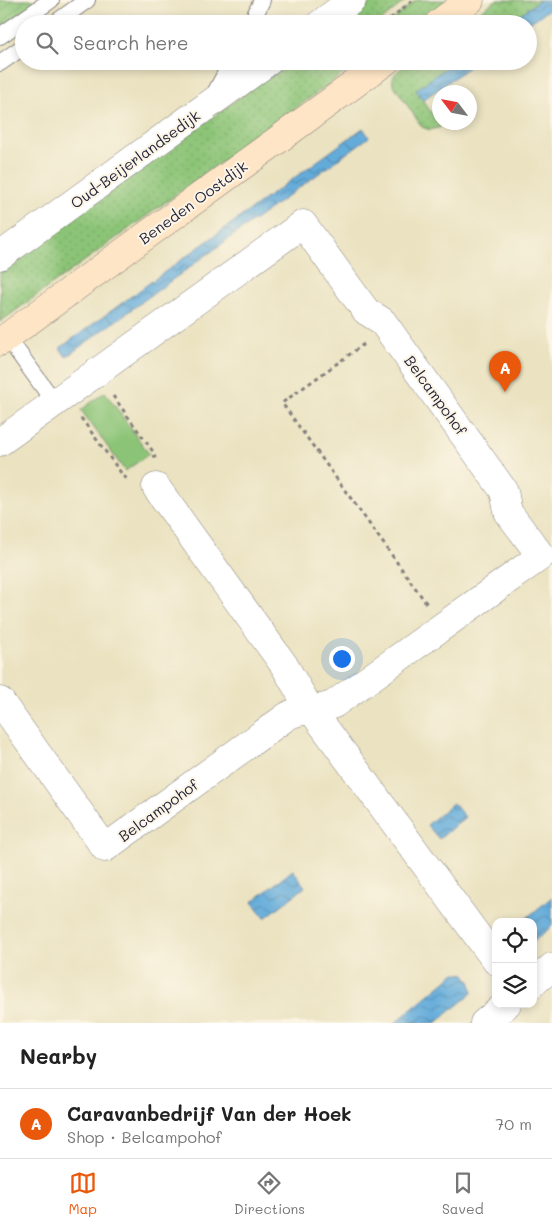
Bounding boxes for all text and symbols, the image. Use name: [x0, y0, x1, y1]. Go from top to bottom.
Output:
search box: [15, 15, 537, 70]
icon: search: [33, 29, 61, 57]
text: Search here: [73, 30, 189, 55]
north arrow: [432, 85, 477, 130]
street label: Oud-Beijerlandsedijk: [66, 105, 204, 213]
street label: Beneden Oostdijk: [135, 156, 251, 248]
street label: Belcampohof: [400, 351, 472, 440]
pin: A: [489, 351, 521, 392]
your location: [329, 646, 355, 672]
street label: Belcampohof: [114, 774, 203, 846]
map controls: [492, 918, 537, 1008]
button: locate: [492, 918, 537, 963]
button: layers: [492, 963, 537, 1008]
text: Nearby: [20, 1042, 97, 1069]
text: Caravanbedrijf Van der Hoek: [67, 1101, 352, 1126]
text: A: [30, 1113, 42, 1134]
text: 70 m: [495, 1113, 532, 1134]
text: Shop · Belcampohof: [67, 1126, 222, 1147]
tab: Map: [68, 1169, 97, 1218]
tab: Directions: [234, 1169, 305, 1218]
tab: Saved: [442, 1169, 484, 1218]

